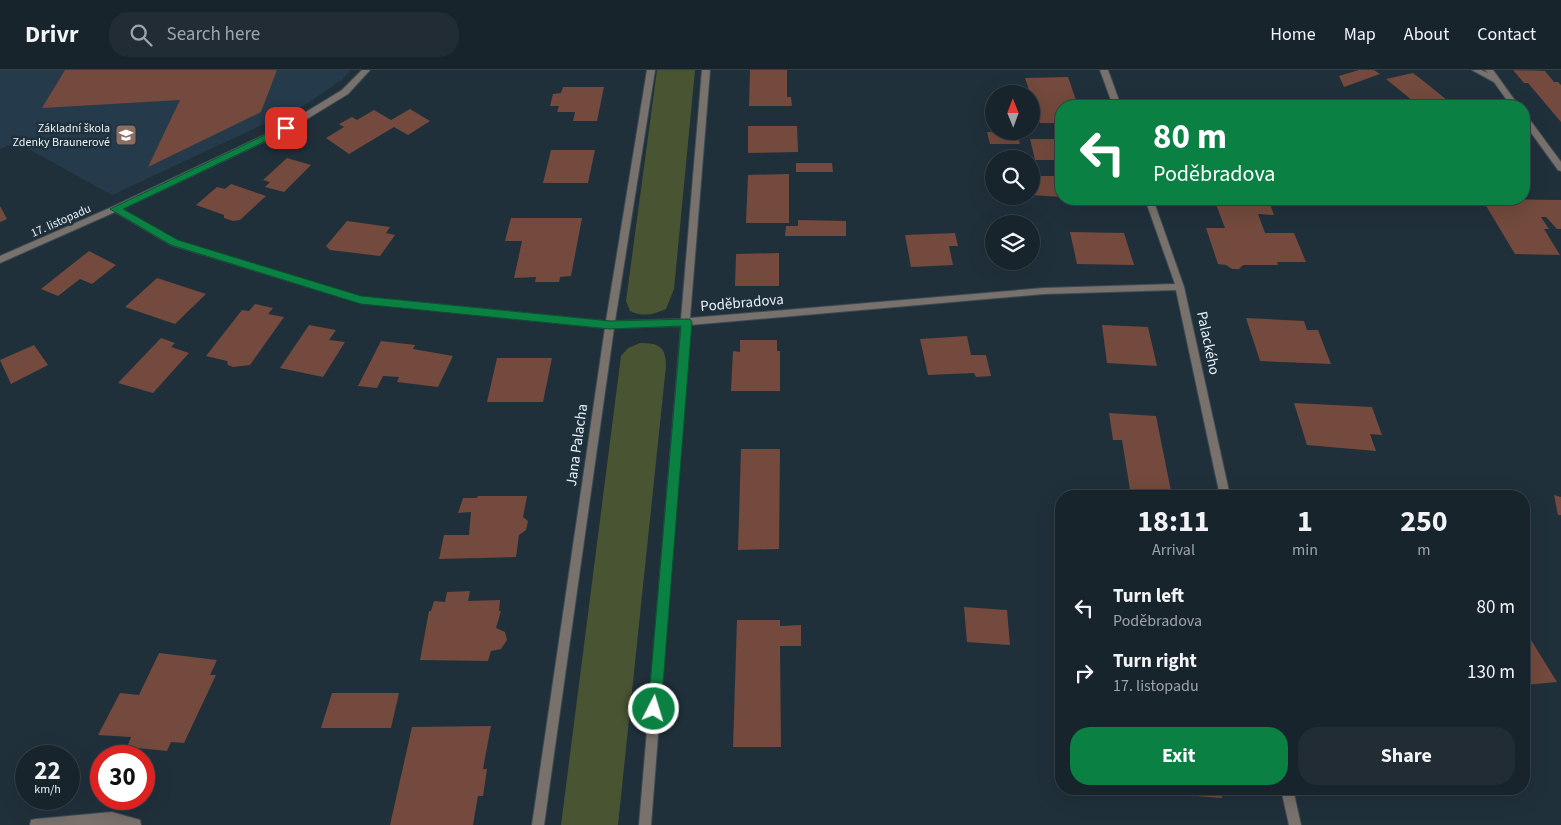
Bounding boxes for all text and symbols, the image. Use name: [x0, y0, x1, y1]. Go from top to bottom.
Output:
search box: [109, 12, 459, 57]
text: Drivr: [25, 17, 79, 52]
icon: search: [127, 21, 155, 49]
text: Search here: [167, 21, 260, 48]
text: Home: [1270, 22, 1316, 47]
text: Map: [1344, 22, 1376, 47]
text: About: [1404, 22, 1449, 47]
text: Contact: [1477, 22, 1536, 47]
north arrow: [985, 85, 1040, 140]
map controls: [985, 85, 1040, 270]
pin: [265, 107, 307, 149]
text: 80 m: [1153, 112, 1227, 162]
icon: arrive: [272, 114, 300, 142]
place label: Základní škola Zdenky Braunerové: [13, 120, 110, 151]
icon: left: [1070, 120, 1135, 185]
school or university icon: Základní škola Zdenky Braunerové: [114, 123, 138, 147]
button: search: [985, 150, 1040, 205]
text: Poděbradova: [1153, 158, 1275, 190]
street label: 17. listopadu: [28, 200, 94, 242]
button: layers: [985, 215, 1040, 270]
street label: Poděbradova: [700, 289, 784, 317]
street label: Palackého: [1191, 309, 1225, 377]
street label: Jana Palacha: [561, 403, 593, 487]
text: 18:11: [1137, 500, 1210, 543]
text: 1: [1297, 500, 1313, 543]
text: 250: [1400, 500, 1448, 543]
text: Arrival: [1152, 539, 1195, 561]
text: min: [1292, 539, 1318, 561]
text: m: [1417, 539, 1431, 561]
text: Turn left: [1113, 583, 1184, 610]
icon: left: [1070, 594, 1098, 622]
text: 80 m: [1477, 594, 1515, 621]
text: Poděbradova: [1113, 610, 1202, 632]
text: Turn right: [1113, 648, 1197, 675]
icon: right: [1070, 659, 1098, 687]
text: 130 m: [1467, 659, 1515, 686]
text: 17. listopadu: [1113, 675, 1199, 697]
position arrow: [627, 682, 679, 734]
button: Exit: [1070, 727, 1288, 785]
button: Share: [1298, 727, 1515, 785]
speed limit sign: 30: [90, 745, 155, 810]
text: 22: [34, 753, 61, 789]
text: km/h: [34, 781, 61, 798]

